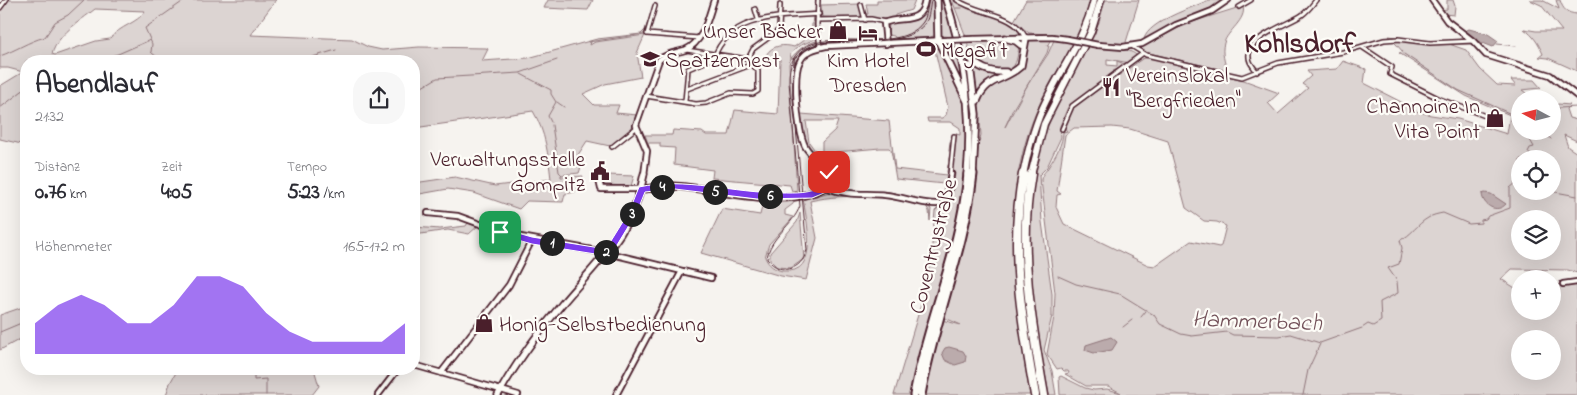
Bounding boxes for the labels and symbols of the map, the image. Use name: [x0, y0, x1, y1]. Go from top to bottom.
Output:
place label: Unser Bäcker: [703, 17, 823, 49]
shop icon: Unser Bäcker: [827, 19, 849, 41]
hotel icon: Kim Hotel Dresden: [857, 22, 879, 44]
district label: Kohlsdorf: [1244, 25, 1357, 66]
place label: Megafit: [941, 36, 1008, 69]
sports icon: Megafit: [915, 38, 937, 60]
place label: Spatzennest: [665, 46, 780, 78]
place label: Kim Hotel Dresden: [827, 46, 909, 103]
school or university icon: Spatzennest: [639, 48, 661, 70]
place label: Vereinslokal "Bergfrieden": [1125, 61, 1241, 119]
restaurant icon: Vereinslokal "Bergfrieden": [1100, 76, 1122, 98]
north arrow: [1511, 90, 1561, 140]
place label: Channoine In Vita Point: [1366, 92, 1481, 149]
shop icon: Channoine In Vita Point: [1484, 107, 1506, 129]
place label: Verwaltungsstelle Gompitz: [429, 145, 586, 202]
pin: [808, 151, 850, 193]
public building icon: Verwaltungsstelle Gompitz: [589, 160, 611, 182]
pin: 4: [650, 174, 674, 200]
street label: Coventrystraße: [903, 176, 968, 318]
pin: 5: [702, 180, 728, 204]
pin: 6: [758, 184, 782, 208]
pin: 3: [620, 202, 644, 226]
pin: [479, 211, 521, 253]
pin: 1: [540, 230, 564, 256]
pin: 2: [594, 240, 618, 264]
water label: Hammerbach: [1191, 303, 1323, 342]
place label: Honig-Selbstbedienung: [499, 310, 706, 343]
shop icon: Honig-Selbstbedienung: [473, 312, 495, 334]

